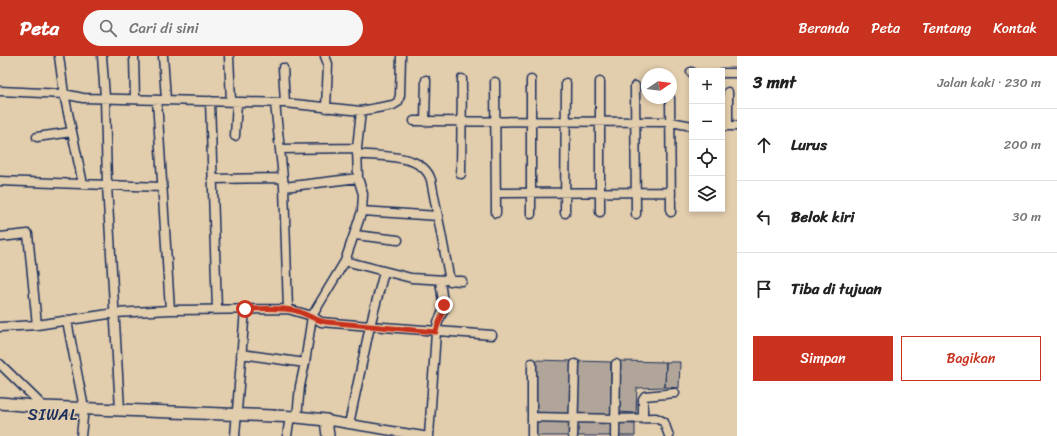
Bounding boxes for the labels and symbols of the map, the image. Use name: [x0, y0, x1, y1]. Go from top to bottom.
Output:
north arrow: [641, 68, 677, 104]
route end: [435, 296, 453, 314]
route start: [236, 300, 254, 318]
district label: SIWAL: [28, 400, 78, 429]

